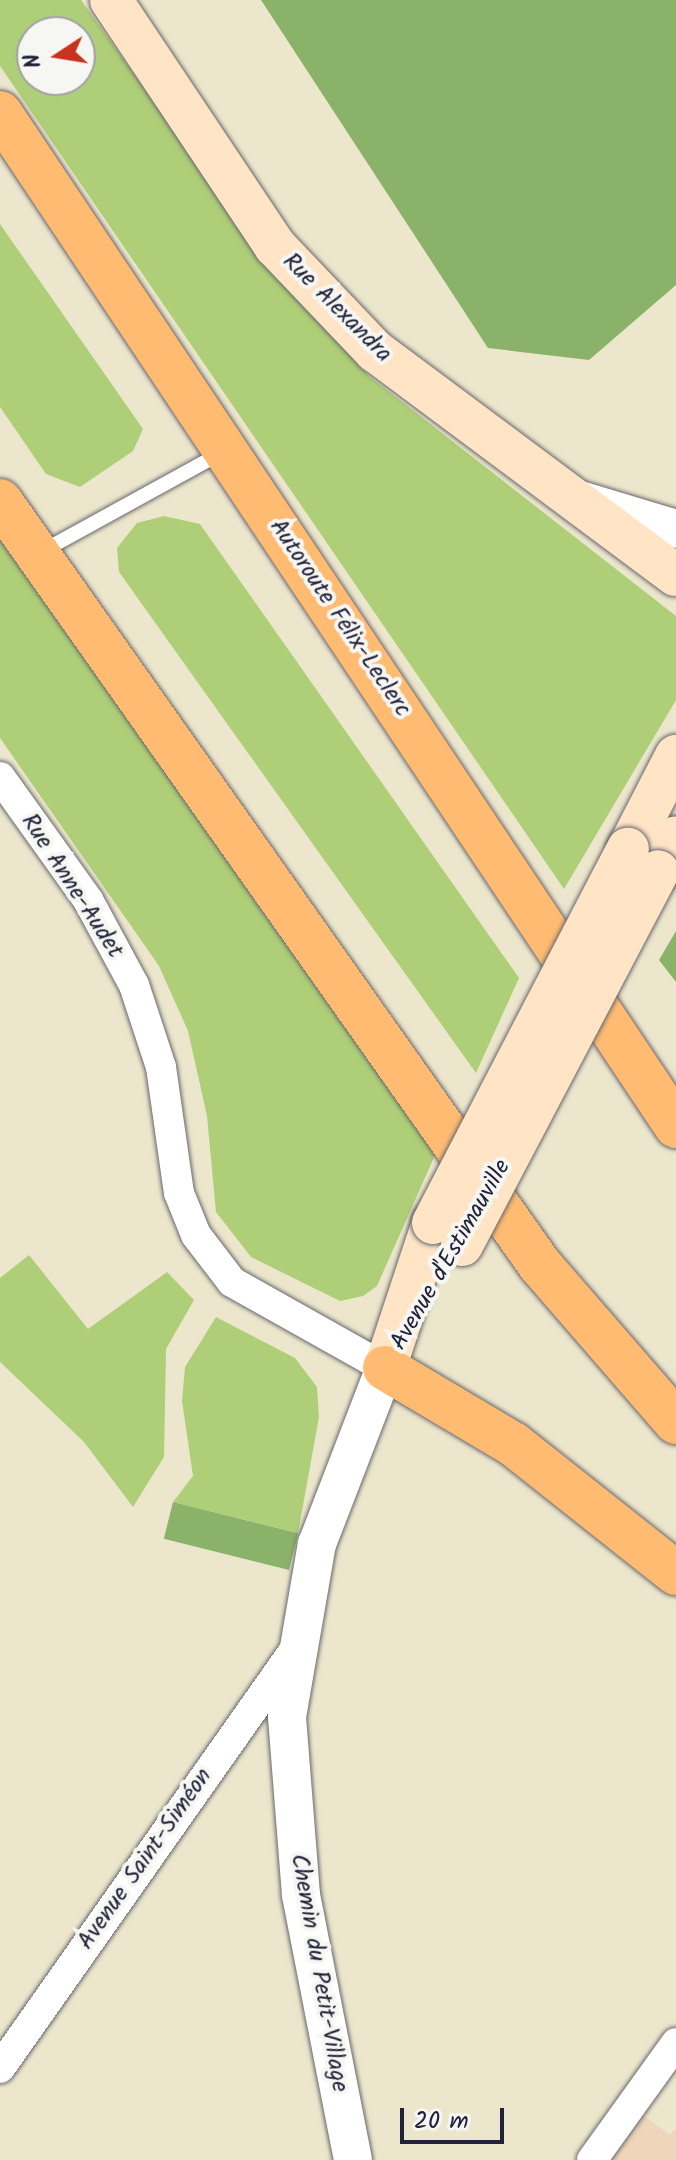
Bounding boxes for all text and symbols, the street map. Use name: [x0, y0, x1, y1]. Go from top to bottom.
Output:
north arrow: [16, 16, 96, 96]
text: N: [15, 50, 53, 71]
street label: Rue Alexandra: [276, 247, 398, 369]
street label: Autoroute Félix-Leclerc: [263, 514, 417, 722]
street label: Rue Anne-Audet: [15, 808, 129, 964]
street label: Avenue d'Estimauville: [385, 1155, 517, 1355]
street label: Avenue Saint-Siméon: [72, 1763, 218, 1955]
street label: Chemin du Petit-Village: [284, 1852, 354, 2094]
scale bar: [404, 2092, 508, 2142]
text: 20 m: [414, 2102, 469, 2141]

